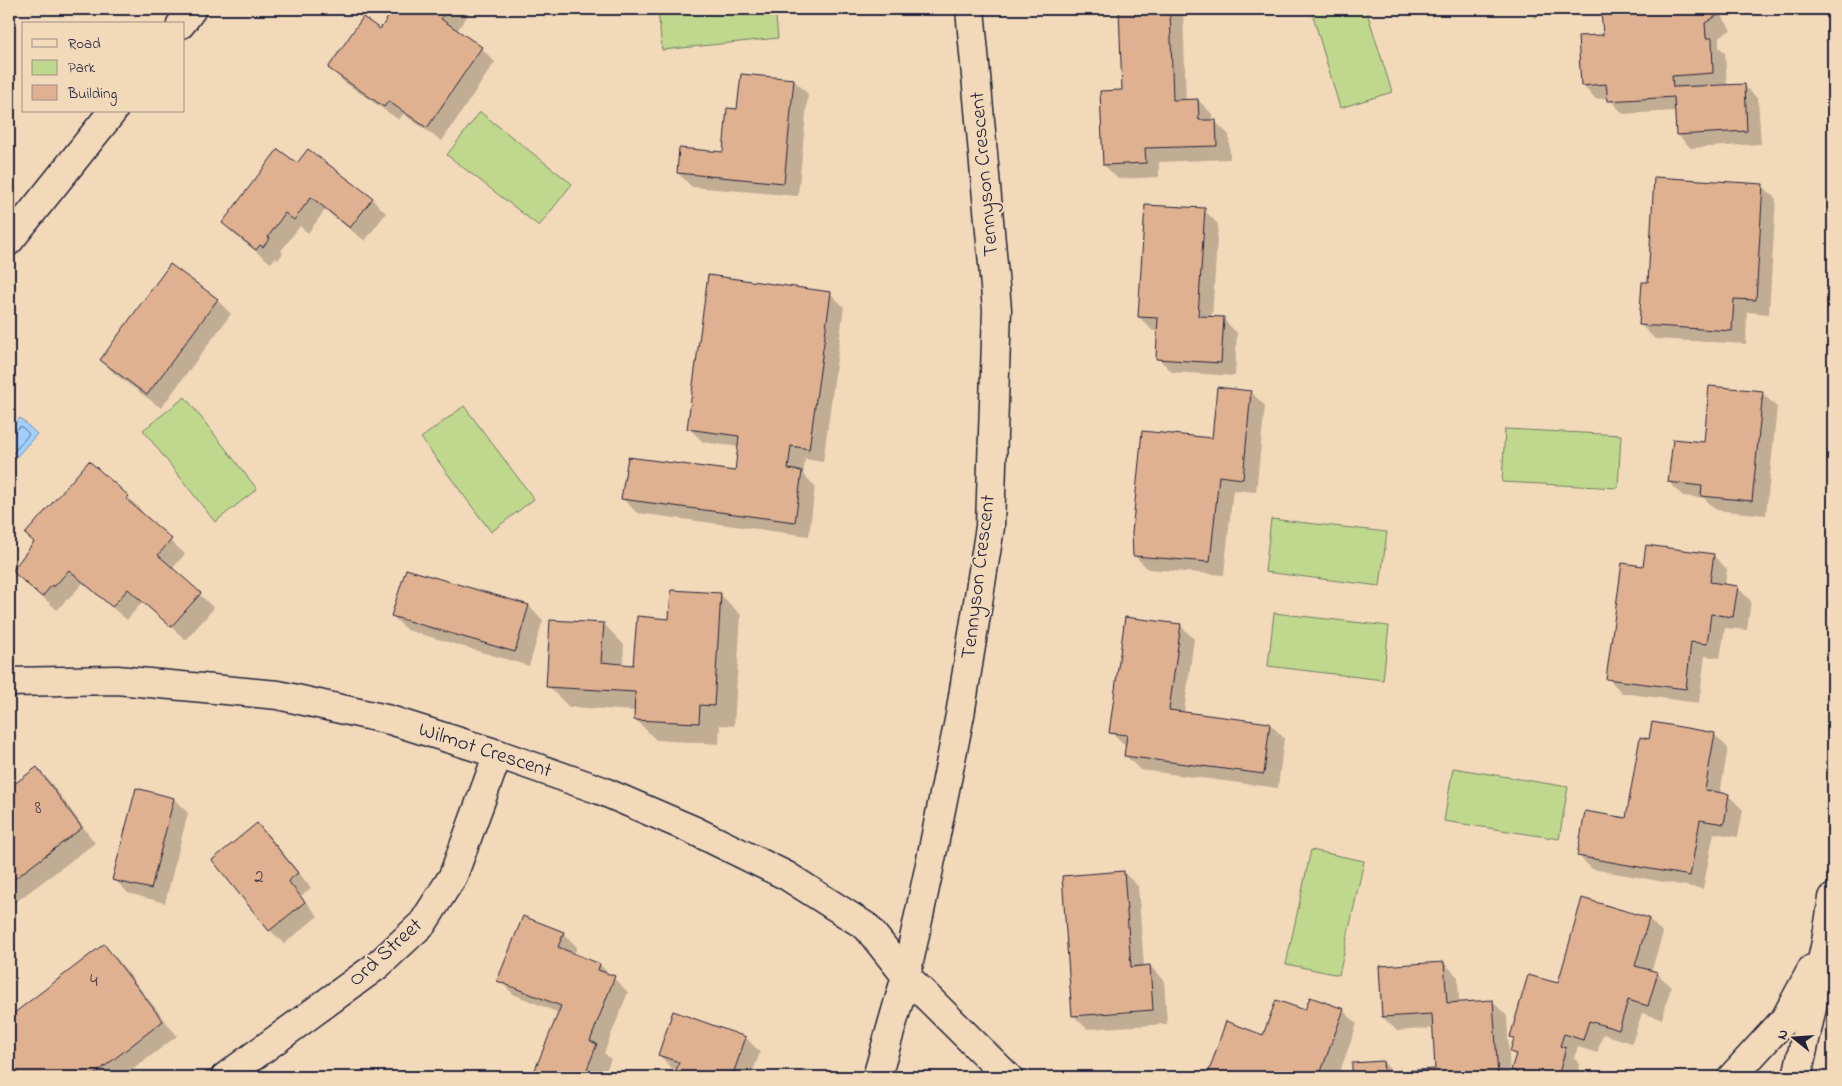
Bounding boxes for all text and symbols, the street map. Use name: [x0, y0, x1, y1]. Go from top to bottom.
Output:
legend: [22, 22, 185, 112]
text: Road: [68, 33, 101, 55]
text: Park: [68, 57, 96, 79]
text: Building: [67, 83, 117, 106]
street label: Tennyson Crescent: [963, 90, 1009, 258]
street label: Tennyson Crescent: [954, 493, 1006, 661]
street label: Wilmot Crescent: [415, 715, 555, 787]
house number: 8: [34, 795, 42, 822]
house number: 2: [254, 864, 264, 891]
street label: Ord Street: [342, 912, 430, 994]
house number: 4: [90, 968, 98, 995]
north arrow: [1770, 1014, 1820, 1064]
text: N: [1772, 1027, 1794, 1042]

